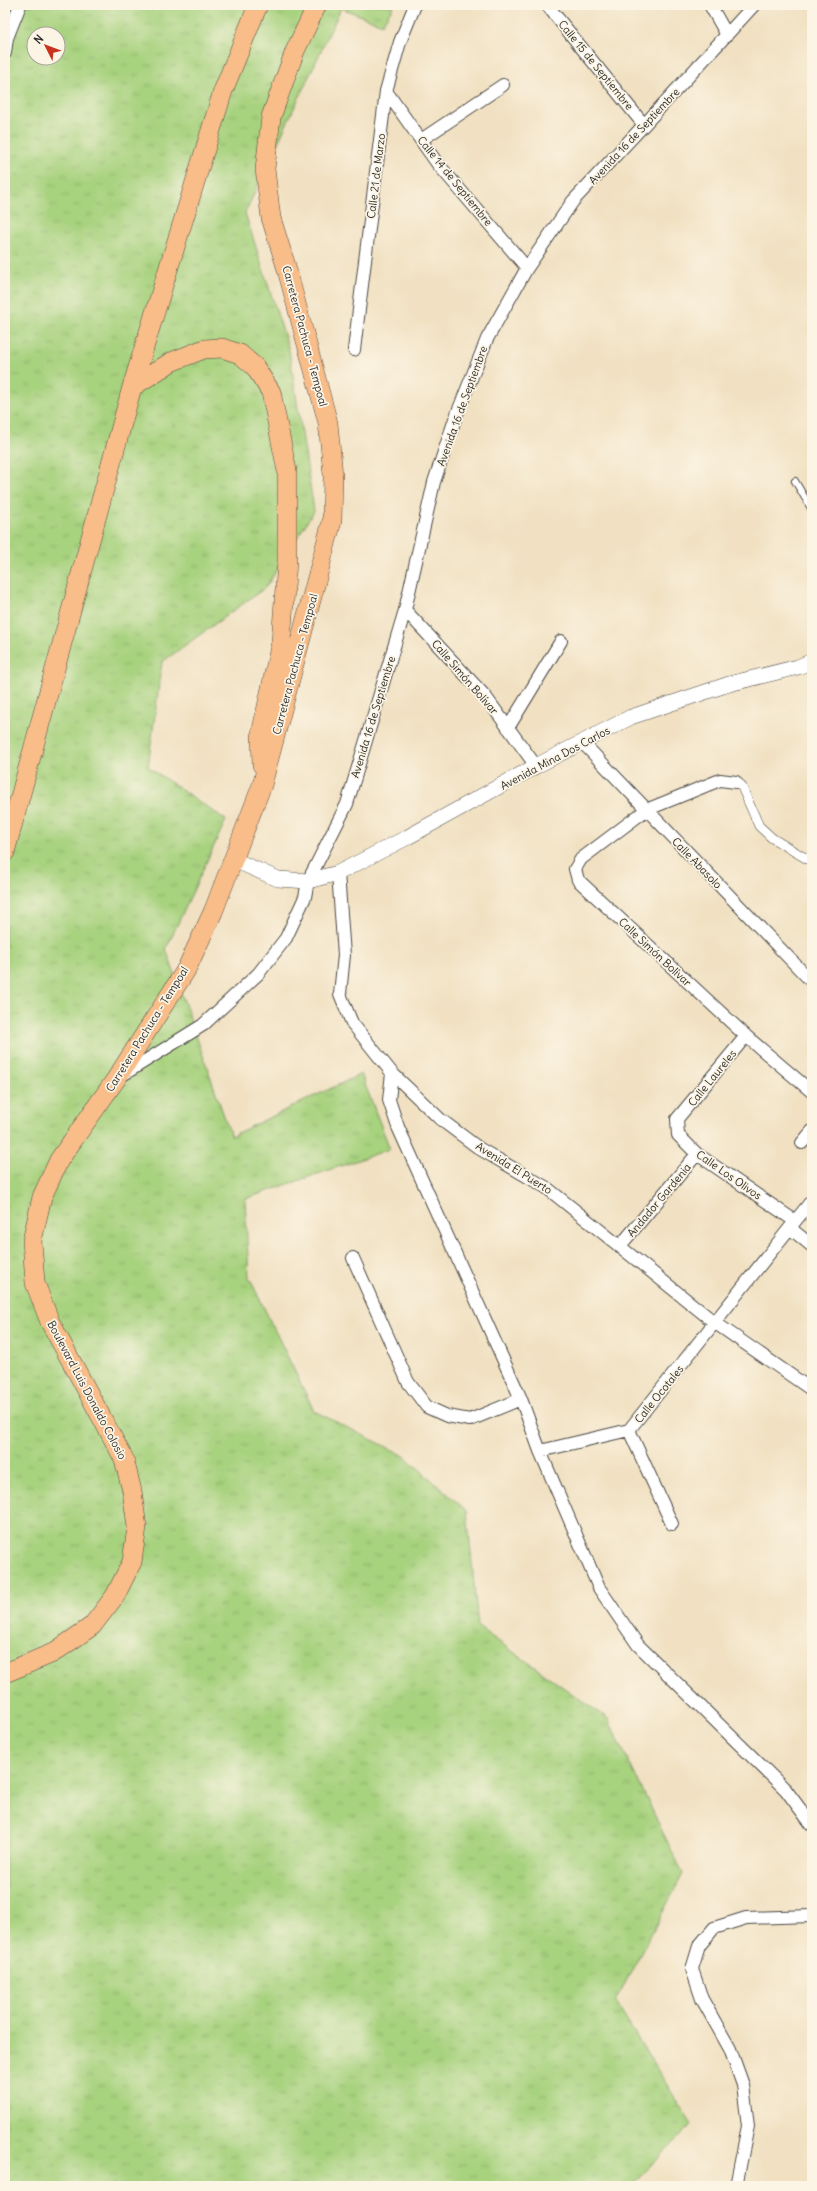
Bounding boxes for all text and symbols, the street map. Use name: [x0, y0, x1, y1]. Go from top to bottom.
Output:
street label: Calle 15 de Septiembre: [556, 17, 637, 113]
north arrow: [26, 26, 66, 66]
text: N: [31, 32, 46, 47]
street label: Avenida 16 de Septiembre: [586, 85, 682, 187]
street label: Calle 21 de Marzo: [364, 133, 388, 219]
street label: Calle 14 de Septiembre: [415, 133, 496, 229]
street label: Carretera Pachuca - Tempoal: [279, 264, 331, 408]
street label: Avenida 16 de Septiembre: [434, 344, 490, 468]
street label: Carretera Pachuca - Tempoal: [269, 592, 321, 736]
street label: Calle Simón Bolívar: [429, 637, 502, 718]
street label: Avenida 16 de Septiembre: [348, 654, 398, 780]
street label: Avenida Mina Dos Carlos: [498, 723, 612, 793]
street label: Calle Abasolo: [669, 834, 725, 892]
street label: Calle Simón Bolívar: [616, 915, 695, 990]
street label: Carretera Pachuca - Tempoal: [103, 964, 191, 1094]
street label: Calle Laureles: [685, 1047, 739, 1109]
street label: Avenida El Puerto: [473, 1139, 555, 1197]
street label: Calle Los Olivos: [694, 1147, 764, 1203]
street label: Andador Gardenia: [624, 1160, 694, 1240]
street label: Boulevard Luis Donaldo Colosio: [44, 1318, 130, 1462]
street label: Calle Ocotales: [631, 1362, 687, 1426]

